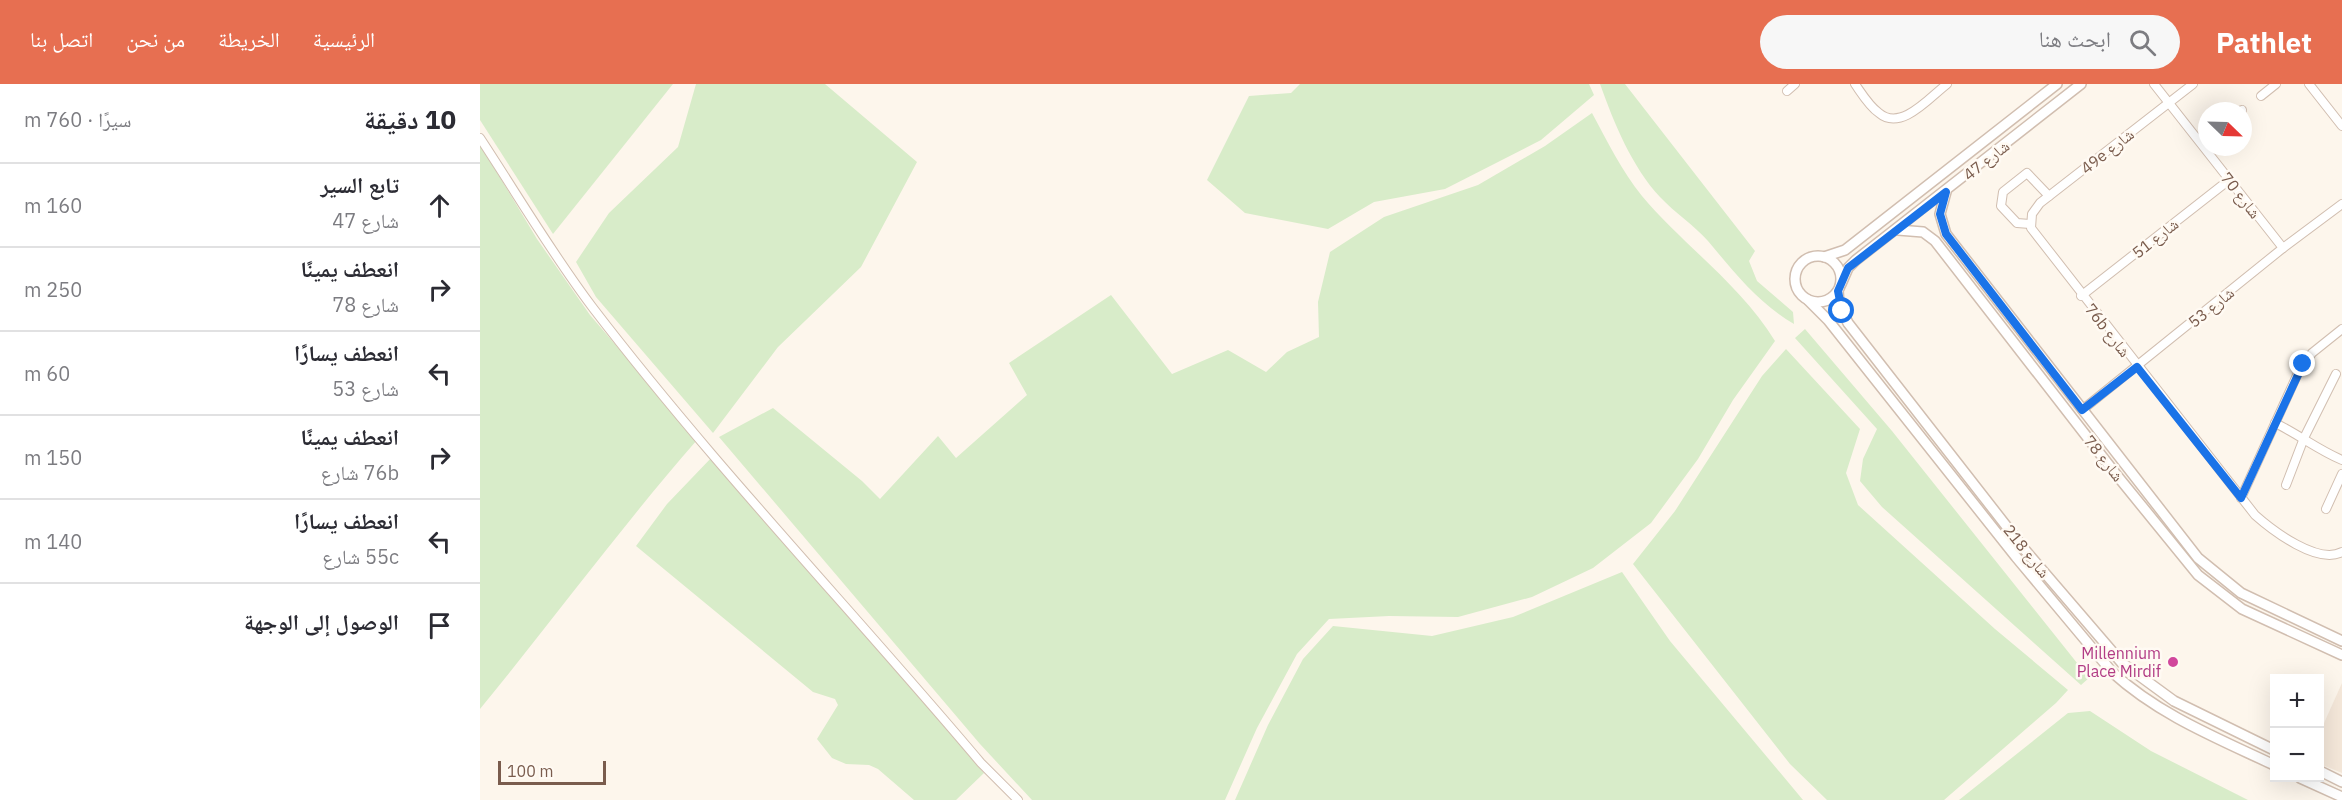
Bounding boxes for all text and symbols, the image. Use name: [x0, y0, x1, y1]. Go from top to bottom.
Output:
search box: [1760, 15, 2180, 69]
text: ابحث هنا: [2039, 24, 2111, 53]
text: Pathlet: [2216, 24, 2312, 61]
text: اتصل بنا: [30, 25, 93, 53]
text: من نحن: [126, 25, 185, 53]
text: الخريطة: [218, 25, 280, 53]
text: الرئيسية: [313, 25, 375, 53]
icon: search: [2126, 26, 2159, 59]
text: 10 دقيقة: [364, 102, 456, 136]
north arrow: [2198, 102, 2252, 156]
text: سيرًا · 760 m: [24, 106, 131, 133]
street label: 49e شارع: [2076, 124, 2138, 179]
street label: شارع 47: [1959, 136, 2014, 185]
street label: شارع 70: [2216, 168, 2265, 223]
text: تابع السير: [320, 170, 399, 199]
icon: ahead: [423, 189, 456, 222]
text: 160 m: [24, 192, 82, 219]
text: شارع 47: [332, 207, 399, 234]
street label: شارع 51: [2128, 214, 2183, 263]
text: انعطف يمينًا: [301, 254, 399, 283]
icon: right: [423, 273, 456, 306]
text: 250 m: [24, 276, 82, 303]
street label: شارع 53: [2184, 282, 2239, 332]
text: شارع 78: [332, 291, 399, 318]
route start: [1828, 297, 1854, 323]
street label: 76b شارع: [2080, 299, 2135, 361]
text: انعطف يسارًا: [294, 338, 399, 367]
route end: [2289, 350, 2315, 376]
icon: left: [423, 357, 456, 390]
text: 60 m: [24, 360, 70, 387]
text: شارع 53: [332, 375, 399, 402]
text: انعطف يمينًا: [301, 422, 399, 451]
street label: شارع 78: [2079, 431, 2128, 486]
icon: right: [423, 441, 456, 474]
text: 150 m: [24, 444, 82, 471]
text: 76b شارع: [321, 459, 399, 486]
text: انعطف يسارًا: [294, 506, 399, 535]
street label: شارع 218: [1999, 520, 2055, 582]
icon: left: [423, 525, 456, 558]
text: 140 m: [24, 528, 82, 555]
text: 55c شارع: [322, 543, 399, 570]
text: الوصول إلى الوجهة: [244, 607, 399, 636]
icon: arrive: [423, 609, 456, 642]
place label: Millennium Place Mirdif: [2077, 643, 2161, 681]
marker: Millennium Place Mirdif: [2166, 655, 2180, 669]
map controls: [2270, 674, 2324, 782]
button: +: [2270, 674, 2324, 728]
button: −: [2270, 728, 2324, 782]
scale bar: [498, 758, 606, 786]
text: 100 m: [507, 761, 554, 781]

